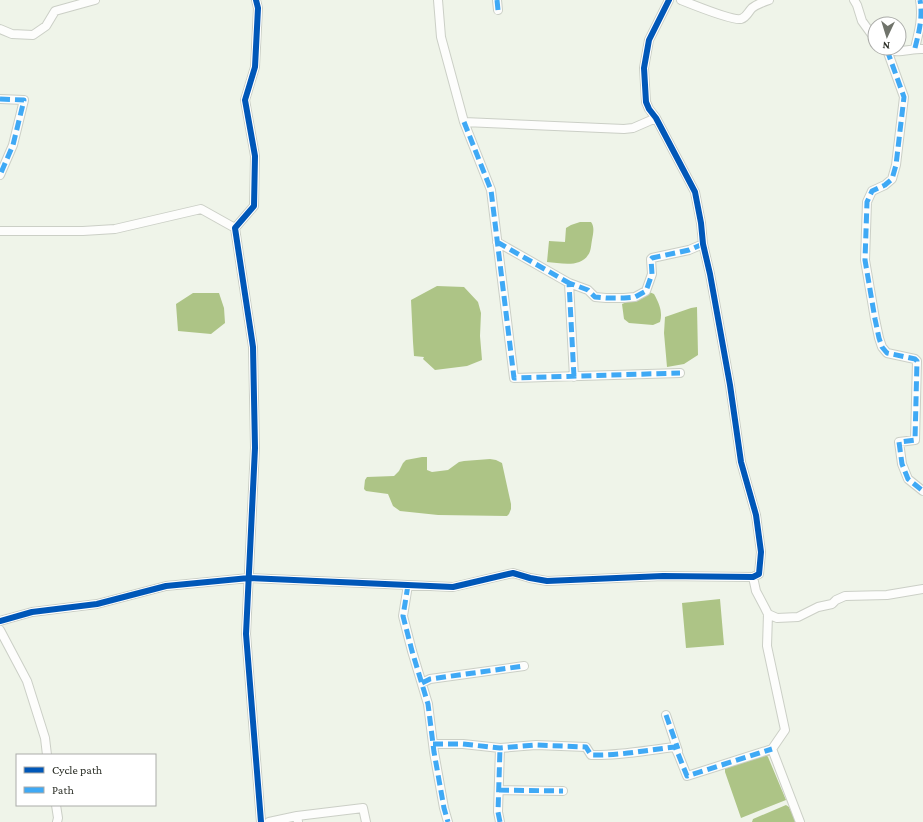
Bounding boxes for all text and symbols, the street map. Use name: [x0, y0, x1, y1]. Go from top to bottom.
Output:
north arrow: [867, 16, 907, 56]
text: N: [882, 40, 890, 52]
legend: [16, 754, 156, 806]
text: Cycle path: [52, 763, 103, 777]
text: Path: [52, 783, 74, 797]

